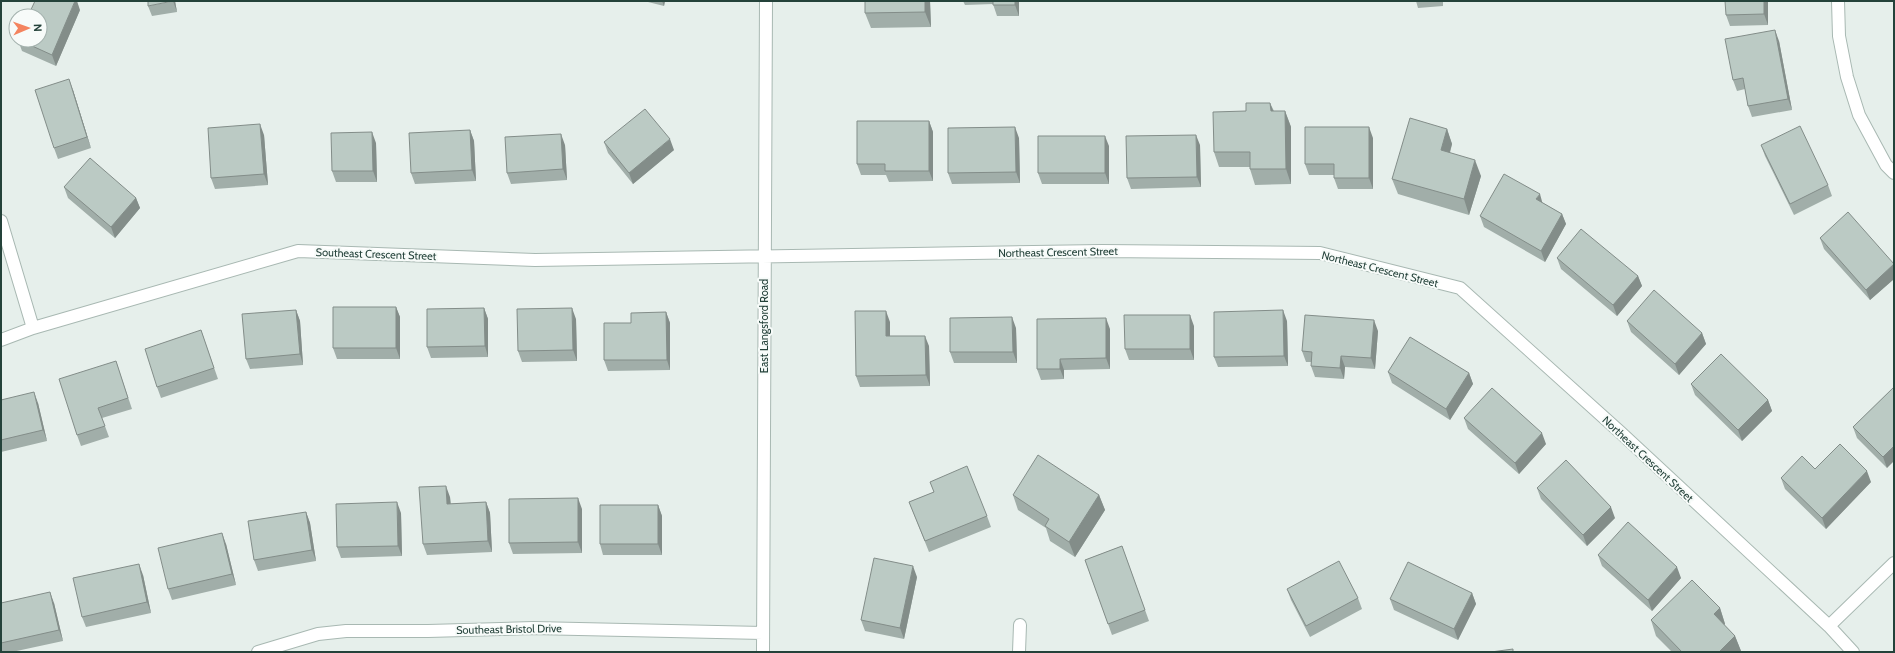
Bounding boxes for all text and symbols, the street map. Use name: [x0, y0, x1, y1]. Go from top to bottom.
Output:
north arrow: [8, 8, 48, 48]
text: N: [31, 24, 45, 32]
street label: Northeast Crescent Street: [998, 244, 1118, 260]
street label: Southeast Crescent Street: [315, 245, 437, 263]
street label: Northeast Crescent Street: [1320, 248, 1440, 290]
street label: East Langsford Road: [757, 279, 771, 373]
street label: Northeast Crescent Street: [1599, 413, 1697, 505]
street label: Southeast Bristol Drive: [456, 621, 562, 637]

